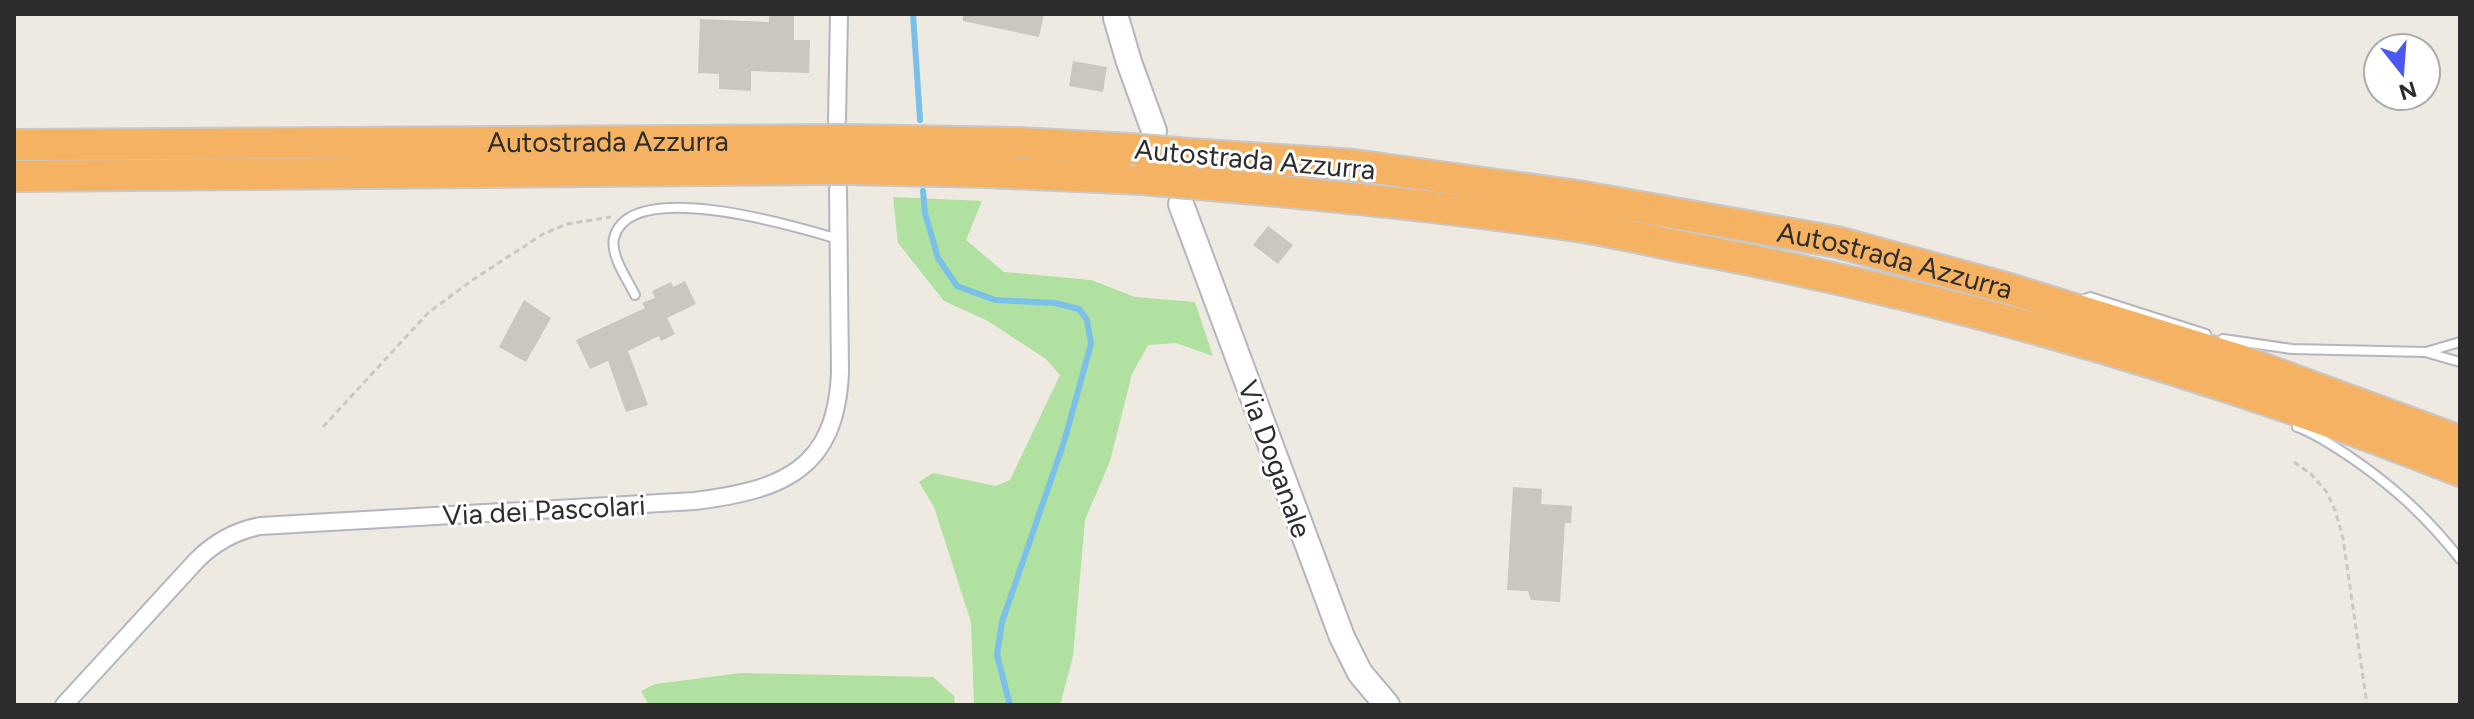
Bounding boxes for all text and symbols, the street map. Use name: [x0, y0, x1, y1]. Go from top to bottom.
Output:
north arrow: [2362, 32, 2442, 112]
text: N: [2396, 75, 2420, 106]
street label: Autostrada Azzurra: [487, 124, 729, 159]
street label: Autostrada Azzurra: [1133, 132, 1377, 186]
street label: Autostrada Azzurra: [1775, 215, 2016, 306]
street label: Via Doganale: [1231, 376, 1319, 542]
street label: Via dei Pascolari: [442, 488, 646, 532]

